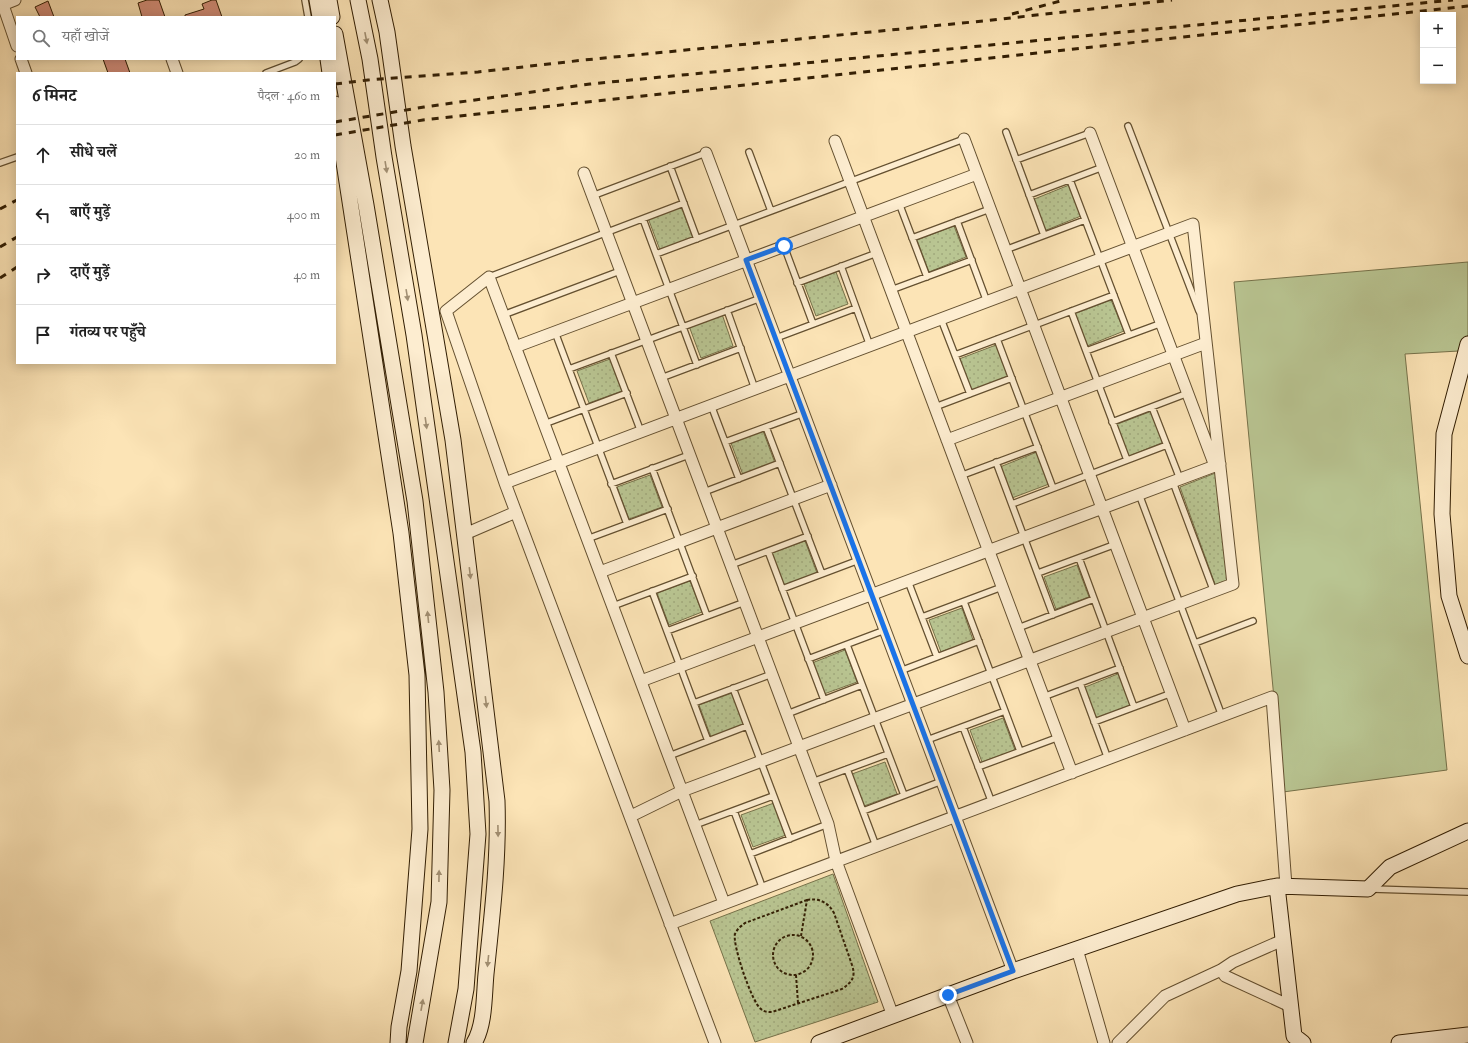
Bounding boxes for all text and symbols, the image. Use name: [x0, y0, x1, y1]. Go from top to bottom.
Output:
map controls: [1420, 12, 1456, 84]
button: +: [1420, 12, 1456, 48]
search box: [16, 16, 336, 60]
icon: search: [30, 27, 52, 49]
text: यहाँ खोजें: [62, 27, 109, 46]
one-way arrow: [363, 32, 369, 44]
button: −: [1420, 48, 1456, 84]
text: 6 मिनट: [32, 85, 76, 106]
text: पैदल · 460 m: [258, 88, 320, 104]
text: सीधे चलें: [70, 143, 117, 162]
icon: ahead: [32, 144, 54, 166]
text: 20 m: [294, 147, 320, 163]
one-way arrow: [383, 161, 389, 173]
text: बाएँ मुड़ें: [70, 203, 110, 222]
icon: left: [32, 204, 54, 226]
text: 400 m: [287, 207, 320, 223]
route start: [775, 237, 793, 255]
text: दाएँ मुड़ें: [70, 263, 110, 282]
icon: right: [32, 264, 54, 286]
text: 40 m: [294, 267, 320, 283]
one-way arrow: [404, 289, 410, 301]
text: गंतव्य पर पहुँचे: [70, 323, 146, 342]
icon: arrive: [32, 324, 54, 346]
one-way arrow: [423, 417, 429, 430]
one-way arrow: [466, 567, 473, 579]
one-way arrow: [425, 611, 431, 623]
one-way arrow: [483, 696, 489, 708]
one-way arrow: [436, 739, 442, 752]
one-way arrow: [495, 825, 501, 838]
one-way arrow: [436, 870, 443, 882]
one-way arrow: [484, 955, 491, 967]
route end: [939, 986, 957, 1004]
one-way arrow: [419, 999, 425, 1011]

